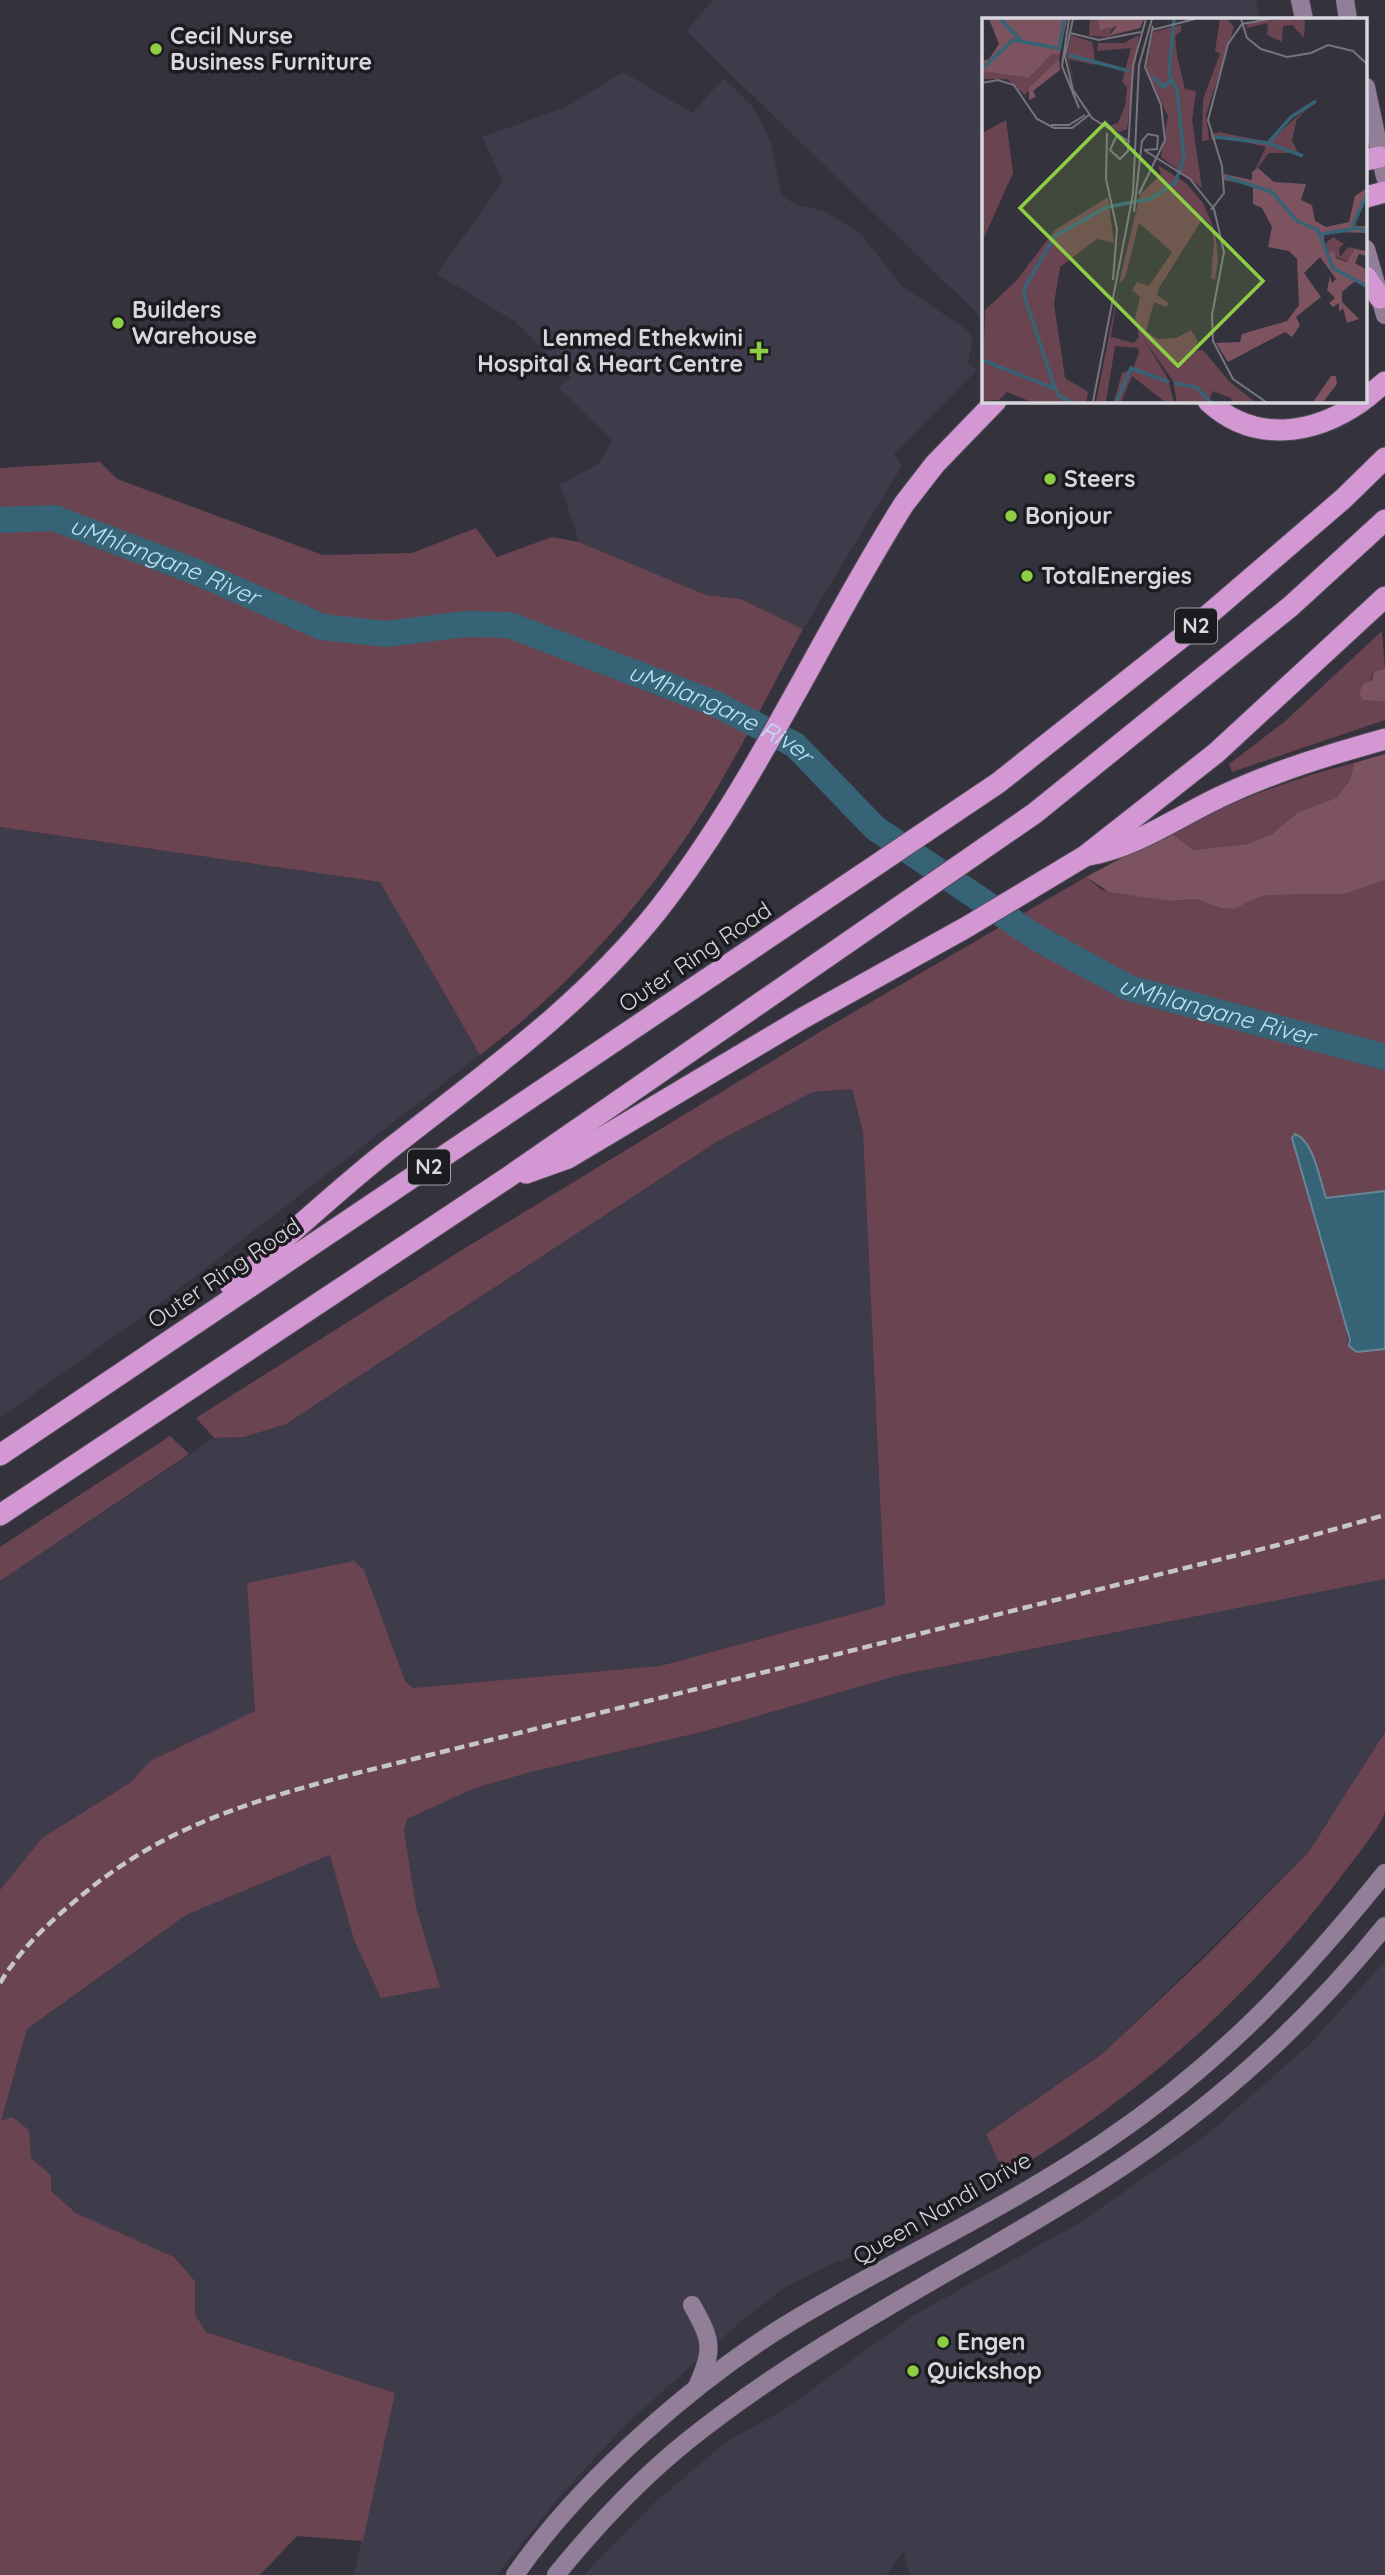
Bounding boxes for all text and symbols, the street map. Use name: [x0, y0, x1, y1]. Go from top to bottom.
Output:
inset map: [982, 18, 1368, 402]
place label: Cecil Nurse Business Furniture: [170, 21, 372, 76]
marker: Cecil Nurse Business Furniture: [148, 41, 164, 57]
place label: Builders Warehouse: [132, 295, 257, 350]
marker: Builders Warehouse: [110, 315, 126, 331]
place label: Lenmed Ethekwini Hospital & Heart Centre: [477, 323, 743, 378]
marker: Lenmed Ethekwini Hospital & Heart Centre: [749, 341, 769, 361]
place label: Steers: [1064, 464, 1135, 493]
marker: Steers: [1042, 471, 1058, 487]
place label: Bonjour: [1025, 501, 1112, 530]
marker: Bonjour: [1003, 508, 1019, 524]
water label: uMhlangane River: [66, 510, 267, 613]
place label: TotalEnergies: [1041, 561, 1192, 590]
marker: TotalEnergies: [1019, 568, 1035, 584]
road number: N2: [1175, 608, 1217, 644]
water label: uMhlangane River: [624, 656, 822, 771]
street label: Outer Ring Road: [613, 895, 777, 1018]
water label: uMhlangane River: [1114, 969, 1321, 1052]
road number: N2: [408, 1150, 450, 1184]
street label: Outer Ring Road: [142, 1211, 306, 1334]
street label: Queen Nandi Drive: [847, 2145, 1036, 2270]
place label: Engen: [957, 2327, 1025, 2356]
marker: Engen: [935, 2334, 951, 2350]
place label: Quickshop: [927, 2356, 1042, 2385]
marker: Quickshop: [905, 2363, 921, 2379]

